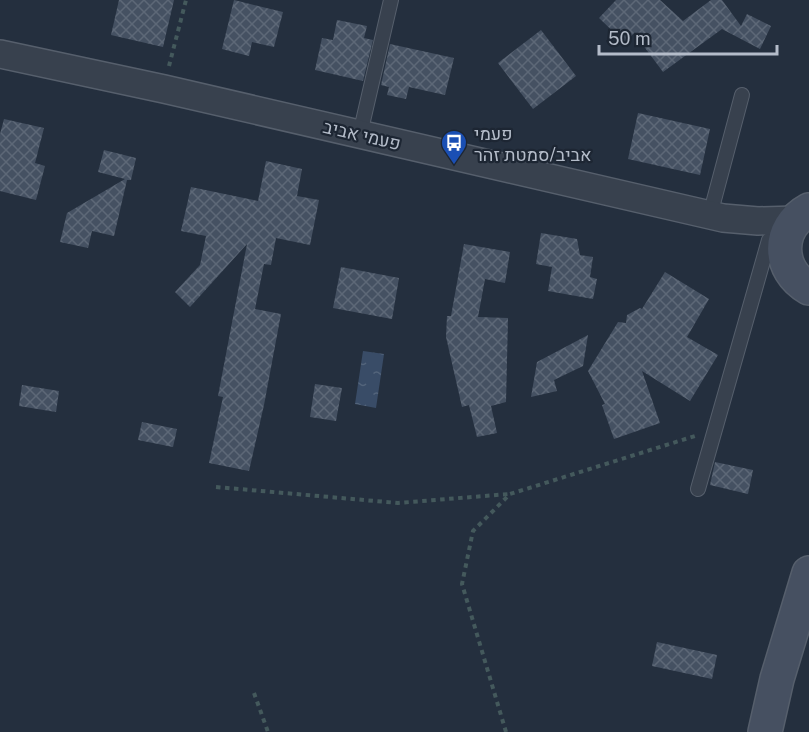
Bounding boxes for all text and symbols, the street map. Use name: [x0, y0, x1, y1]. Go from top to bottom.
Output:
scale bar: [599, 18, 778, 56]
text: 50 m: [608, 28, 651, 49]
street label: פעמי אביב: [321, 116, 403, 154]
place label: פעמי אביב/סמטת זהר: [474, 123, 592, 165]
bus stop icon: פעמי אביב/סמטת זהר: [439, 128, 469, 166]

